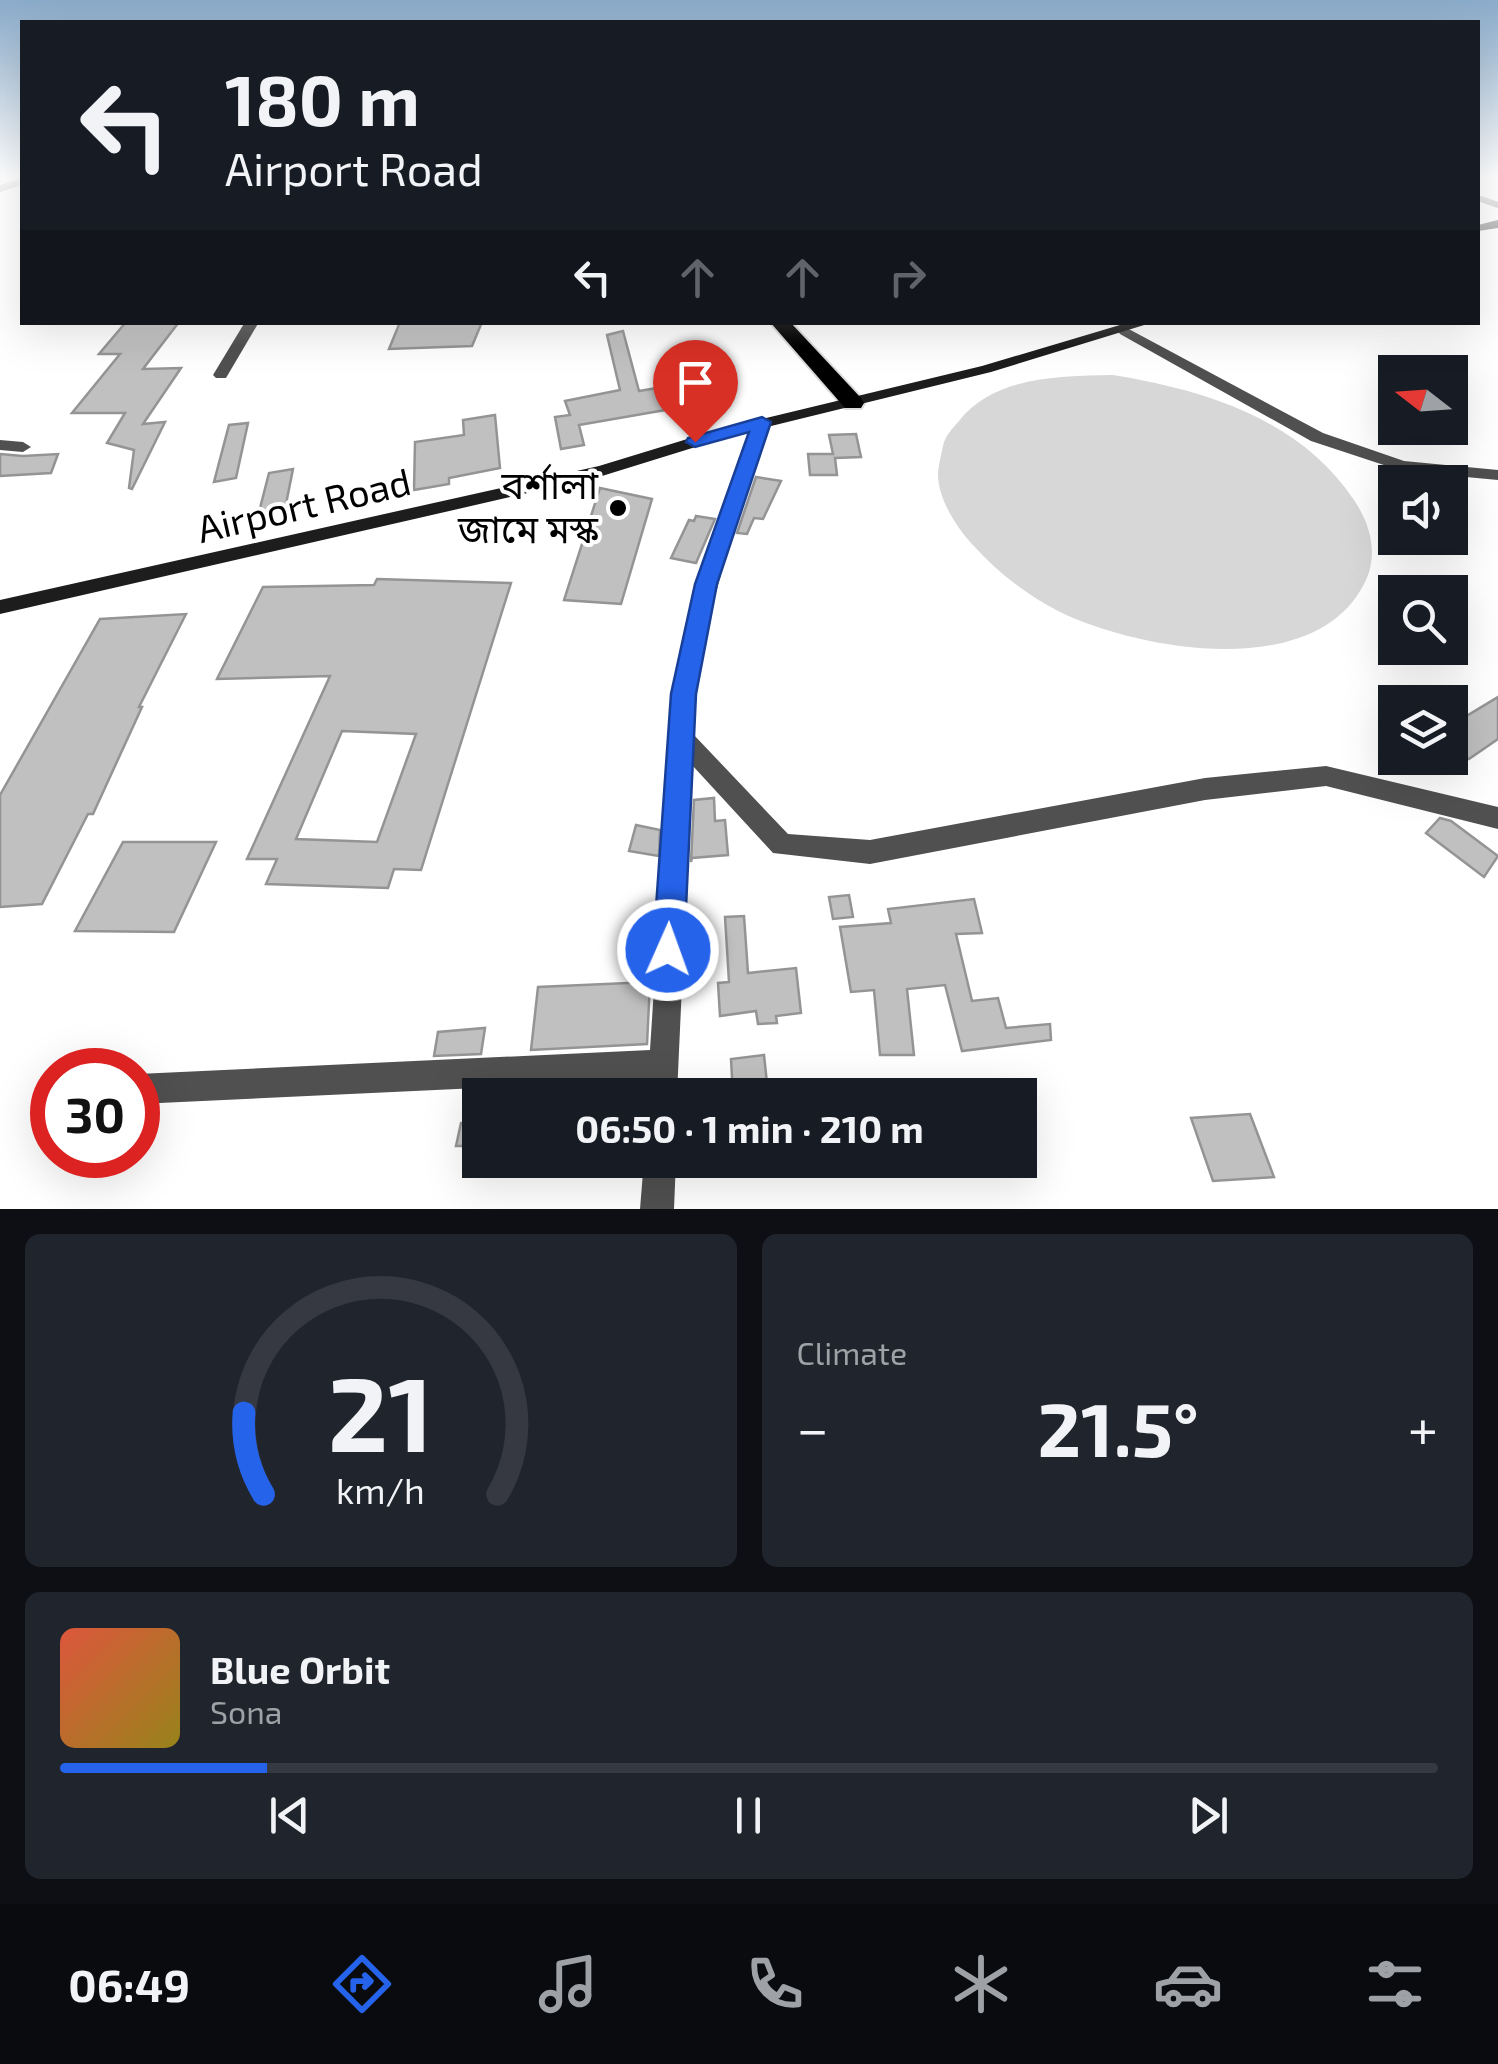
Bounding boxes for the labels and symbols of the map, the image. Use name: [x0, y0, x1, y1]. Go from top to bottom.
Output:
pin: [653, 340, 738, 443]
north arrow: [1378, 355, 1468, 445]
street label: Airport Road: [192, 457, 415, 551]
place label: বর্শালা জামে মস্ক: [457, 461, 599, 551]
marker: বর্শালা জামে মস্ক: [607, 497, 629, 519]
position arrow: [616, 898, 720, 1002]
speed limit sign: 30: [30, 1048, 160, 1178]

